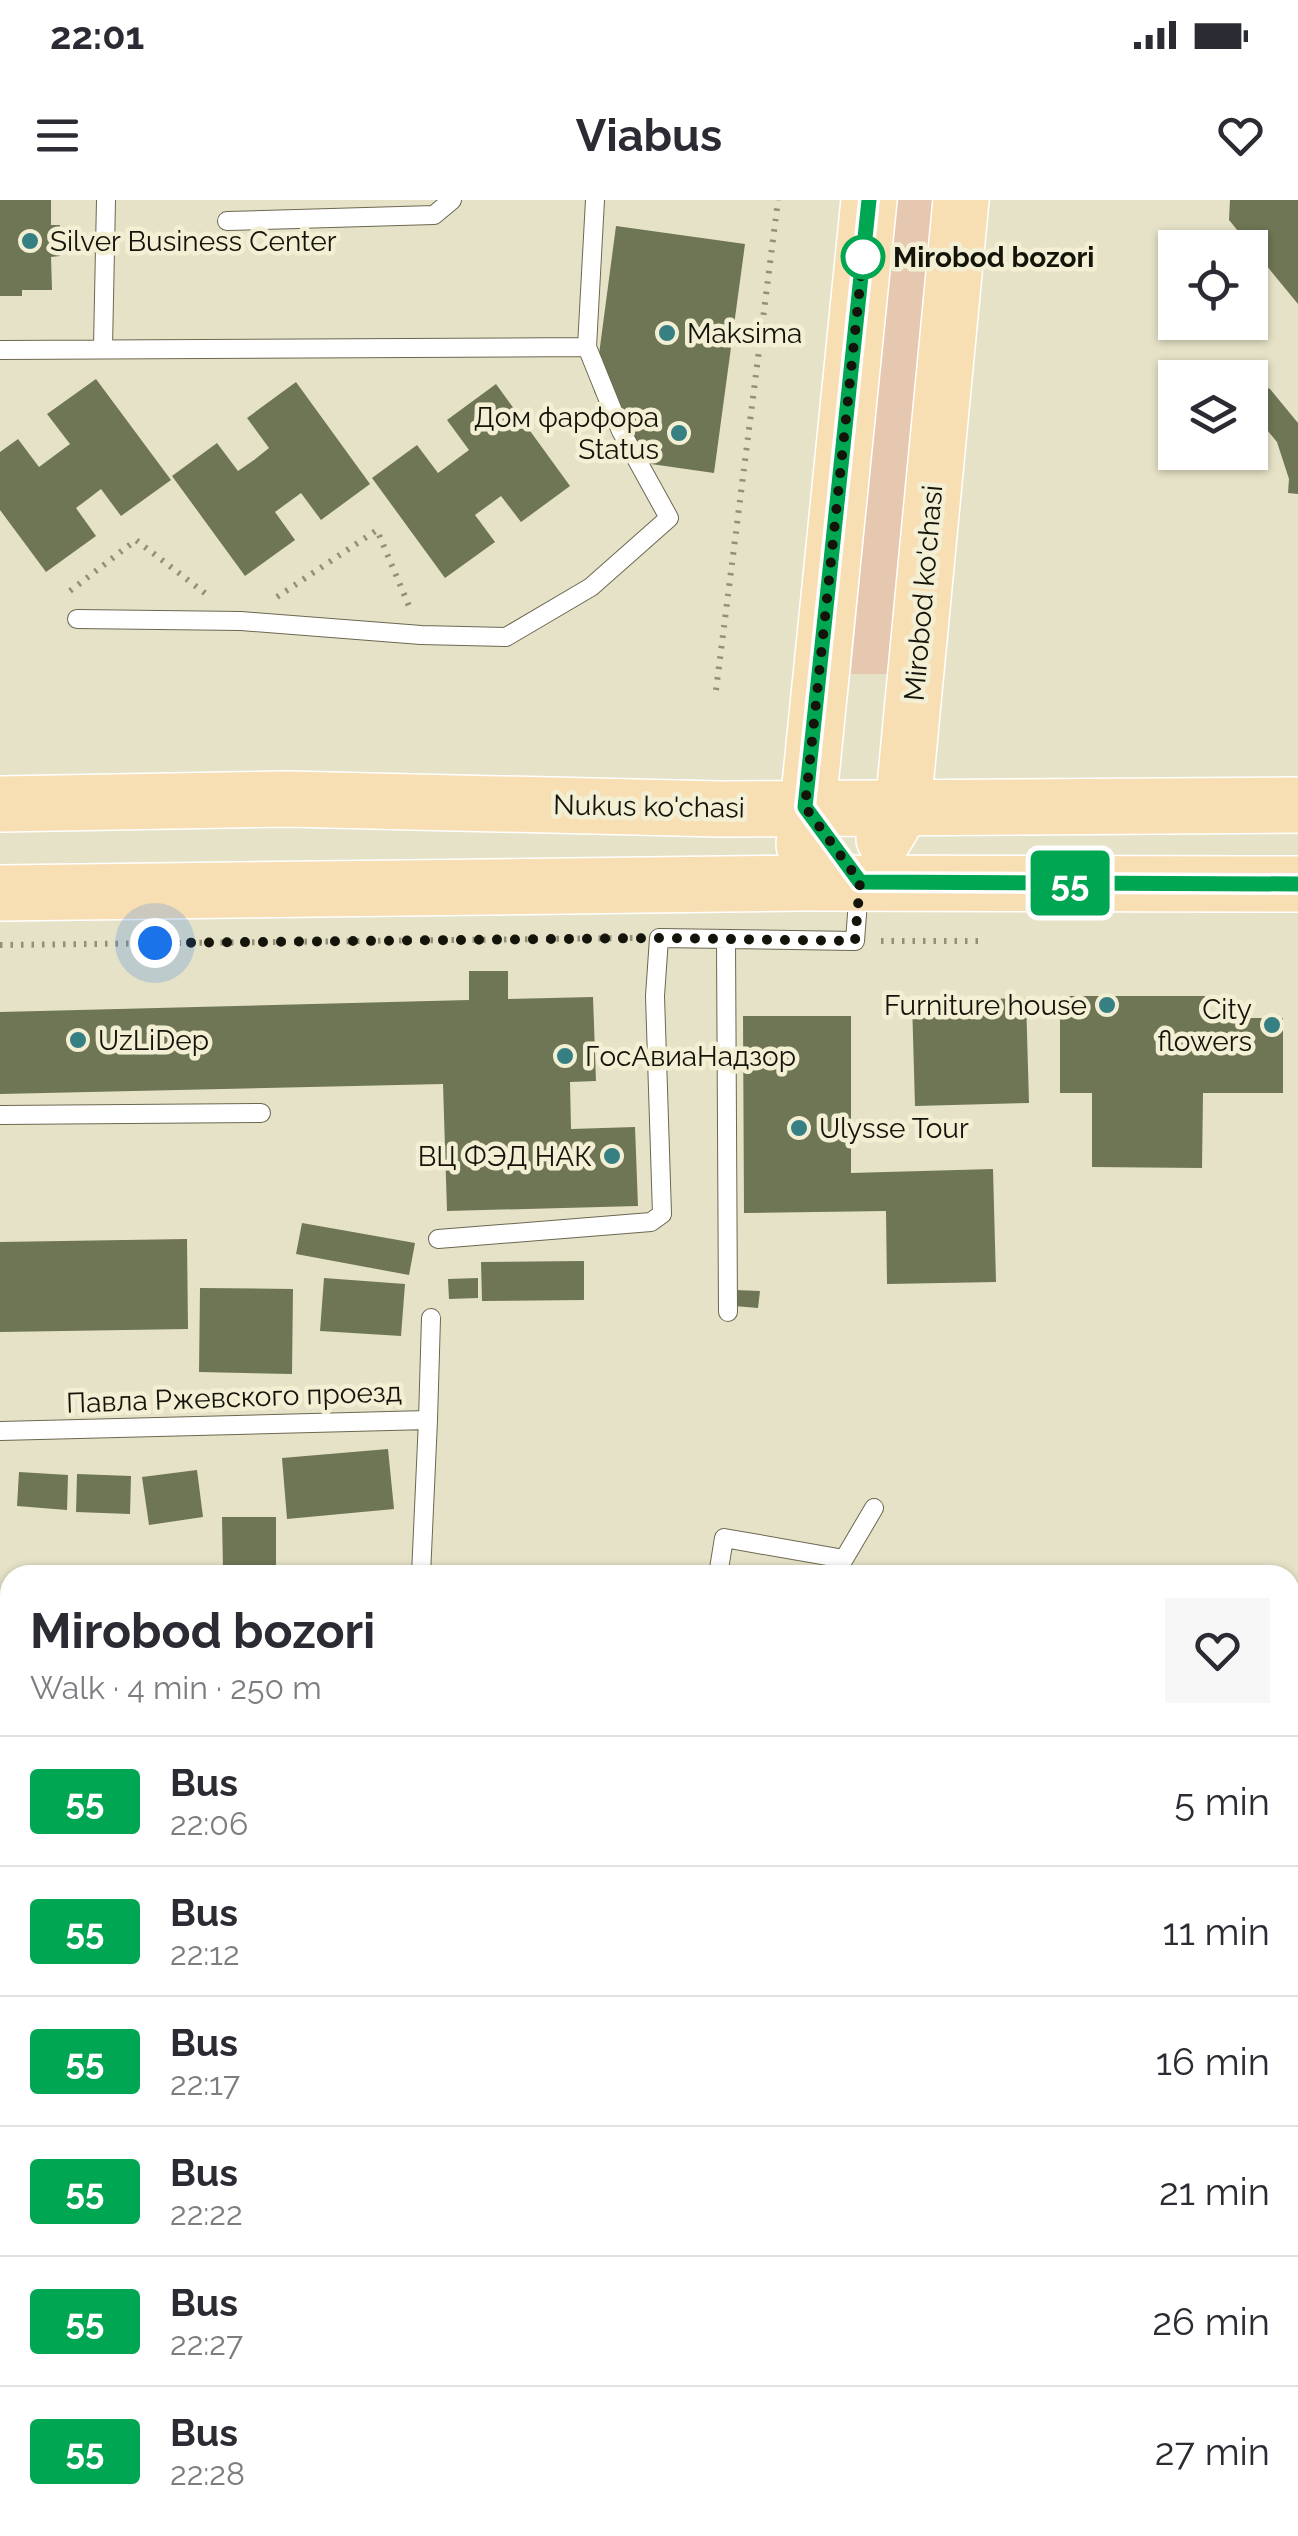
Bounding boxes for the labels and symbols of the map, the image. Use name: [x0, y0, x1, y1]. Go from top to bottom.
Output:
place label: Silver Business Center: [50, 225, 337, 258]
marker: Silver Business Center: [19, 230, 41, 252]
marker: Mirobod bozori: [842, 236, 884, 278]
place label: Mirobod bozori: [893, 241, 1094, 274]
place label: Maksima: [687, 317, 802, 350]
marker: Maksima: [656, 322, 678, 344]
place label: Дом фарфора Status: [474, 401, 659, 466]
marker: Дом фарфора Status: [668, 422, 690, 444]
street label: Mirobod ko'chasi: [898, 484, 949, 702]
street label: Nukus ko'chasi: [553, 788, 745, 825]
line badge: 55: [1025, 850, 1115, 916]
your location: [130, 918, 180, 968]
place label: Furniture house: [884, 989, 1087, 1022]
place label: City flowers: [1157, 993, 1252, 1058]
marker: Furniture house: [1096, 994, 1118, 1016]
marker: City flowers: [1261, 1014, 1283, 1036]
place label: UzLiDep: [98, 1024, 209, 1057]
marker: UzLiDep: [67, 1029, 89, 1051]
place label: ГосАвиаНадзор: [585, 1040, 796, 1073]
marker: ГосАвиаНадзор: [554, 1045, 576, 1067]
place label: Ulysse Tour: [819, 1112, 969, 1145]
marker: Ulysse Tour: [788, 1117, 810, 1139]
place label: ВЦ ФЭД НАК: [418, 1140, 592, 1173]
marker: ВЦ ФЭД НАК: [601, 1145, 623, 1167]
street label: Павла Ржевского проезд: [66, 1375, 402, 1420]

